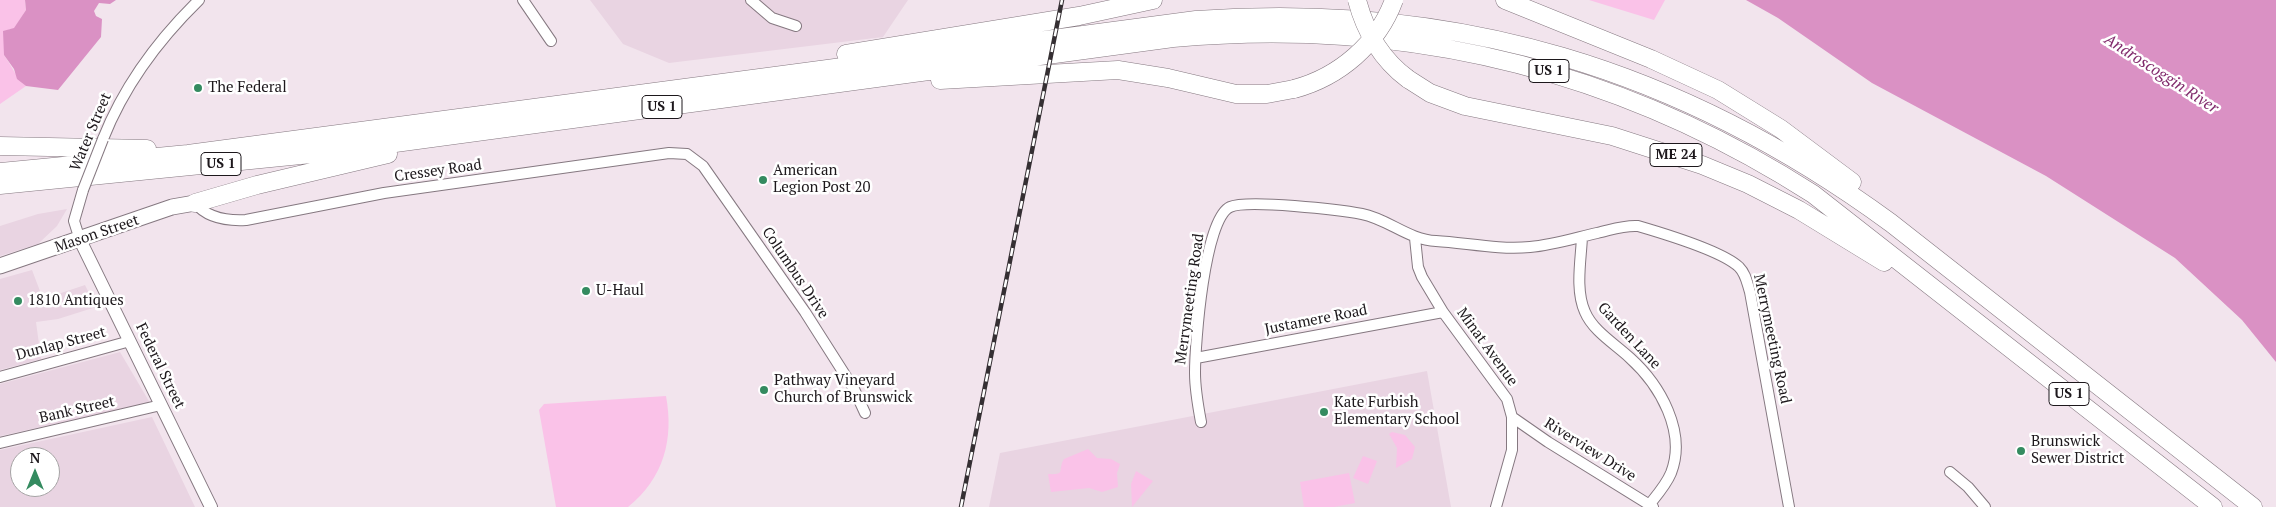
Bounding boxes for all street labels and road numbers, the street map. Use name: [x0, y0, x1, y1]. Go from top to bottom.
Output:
road number: US 1: [1529, 59, 1569, 82]
street label: Water Street: [66, 90, 116, 174]
road number: US 1: [642, 95, 682, 118]
road number: ME 24: [1650, 144, 1702, 166]
road number: US 1: [201, 152, 241, 175]
street label: Cressey Road: [393, 156, 483, 186]
street label: Mason Street: [52, 211, 142, 257]
street label: Columbus Drive: [758, 224, 832, 322]
street label: Merrymeeting Road: [1172, 232, 1208, 366]
street label: Merrymeeting Road: [1749, 273, 1795, 405]
street label: Garden Lane: [1594, 299, 1664, 373]
street label: Justamere Road: [1263, 301, 1369, 339]
street label: Minat Avenue: [1453, 304, 1521, 390]
street label: Federal Street: [132, 320, 188, 412]
street label: Dunlap Street: [14, 323, 108, 365]
road number: US 1: [2049, 382, 2089, 406]
street label: Bank Street: [37, 393, 117, 427]
street label: Riverview Drive: [1541, 415, 1639, 485]

